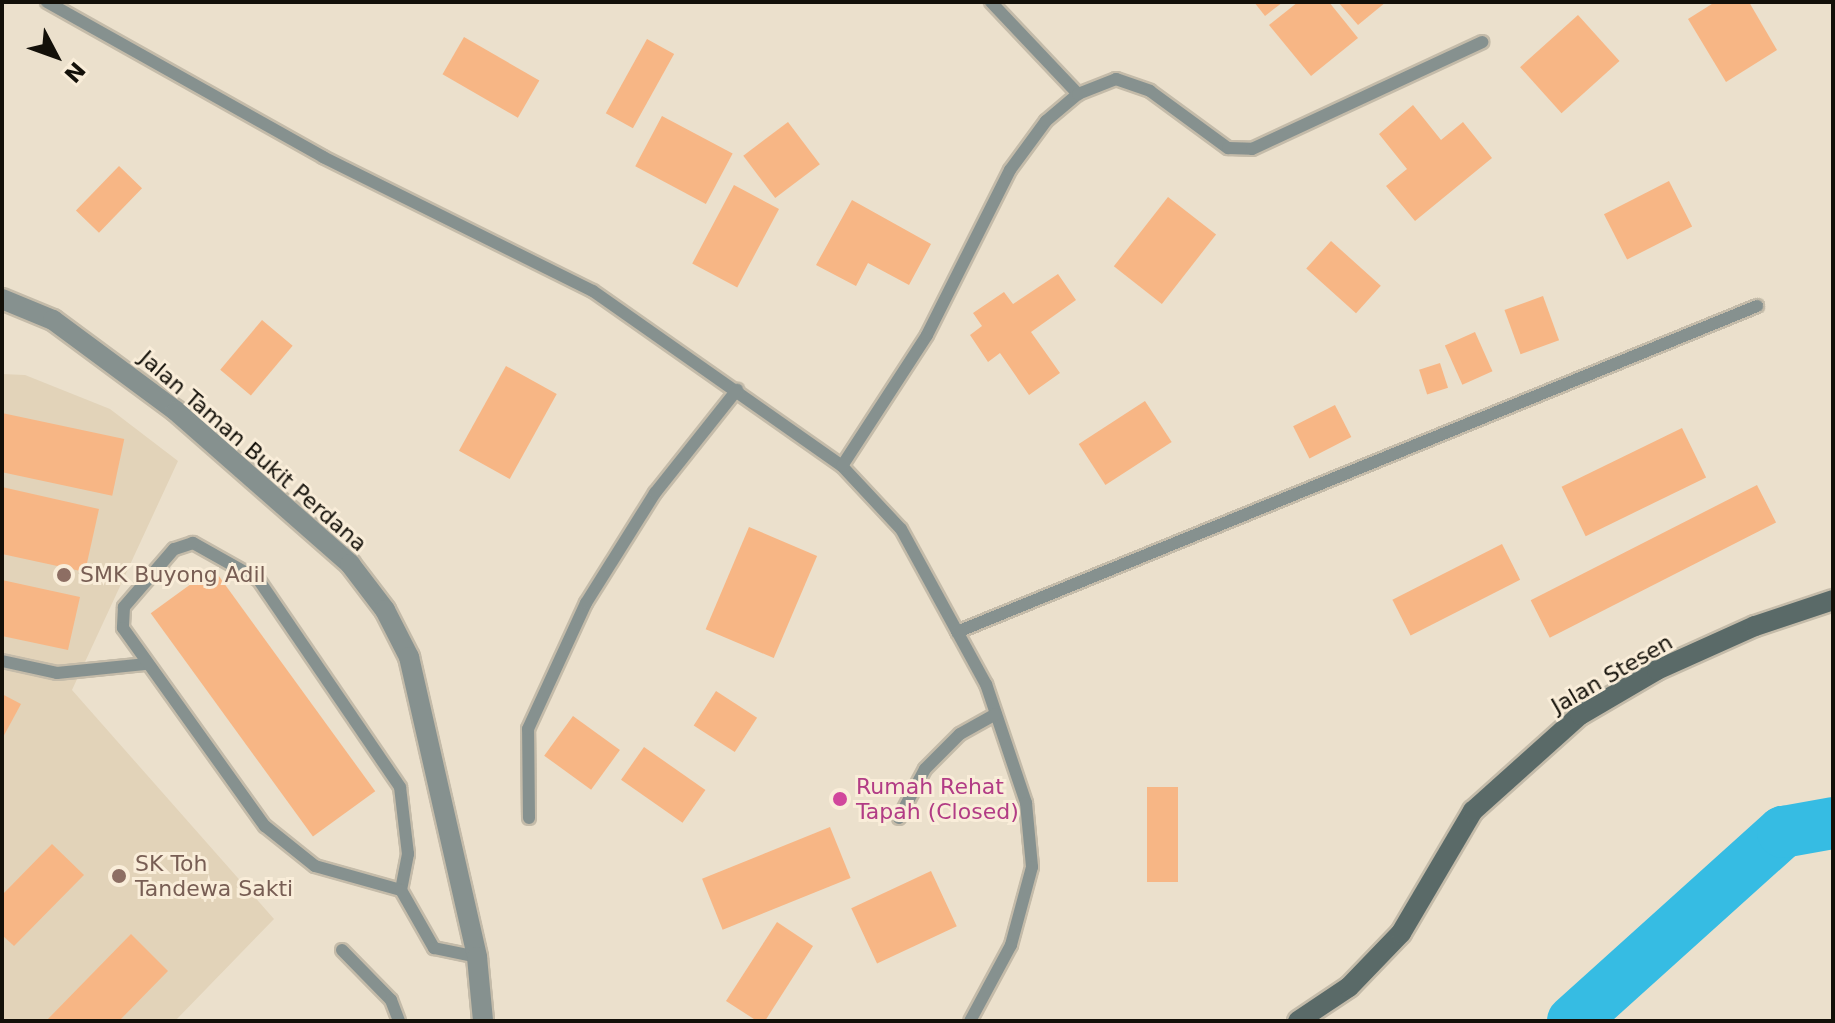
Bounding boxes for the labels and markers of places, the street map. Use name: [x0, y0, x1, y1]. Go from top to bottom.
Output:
place label: SMK Buyong Adil: [80, 562, 266, 588]
marker: SMK Buyong Adil: [55, 566, 73, 584]
place label: Rumah Rehat Tapah (Closed): [856, 773, 1019, 824]
marker: Rumah Rehat Tapah (Closed): [831, 790, 849, 808]
place label: SK Toh Tandewa Sakti: [135, 850, 293, 902]
marker: SK Toh Tandewa Sakti: [110, 867, 128, 885]

